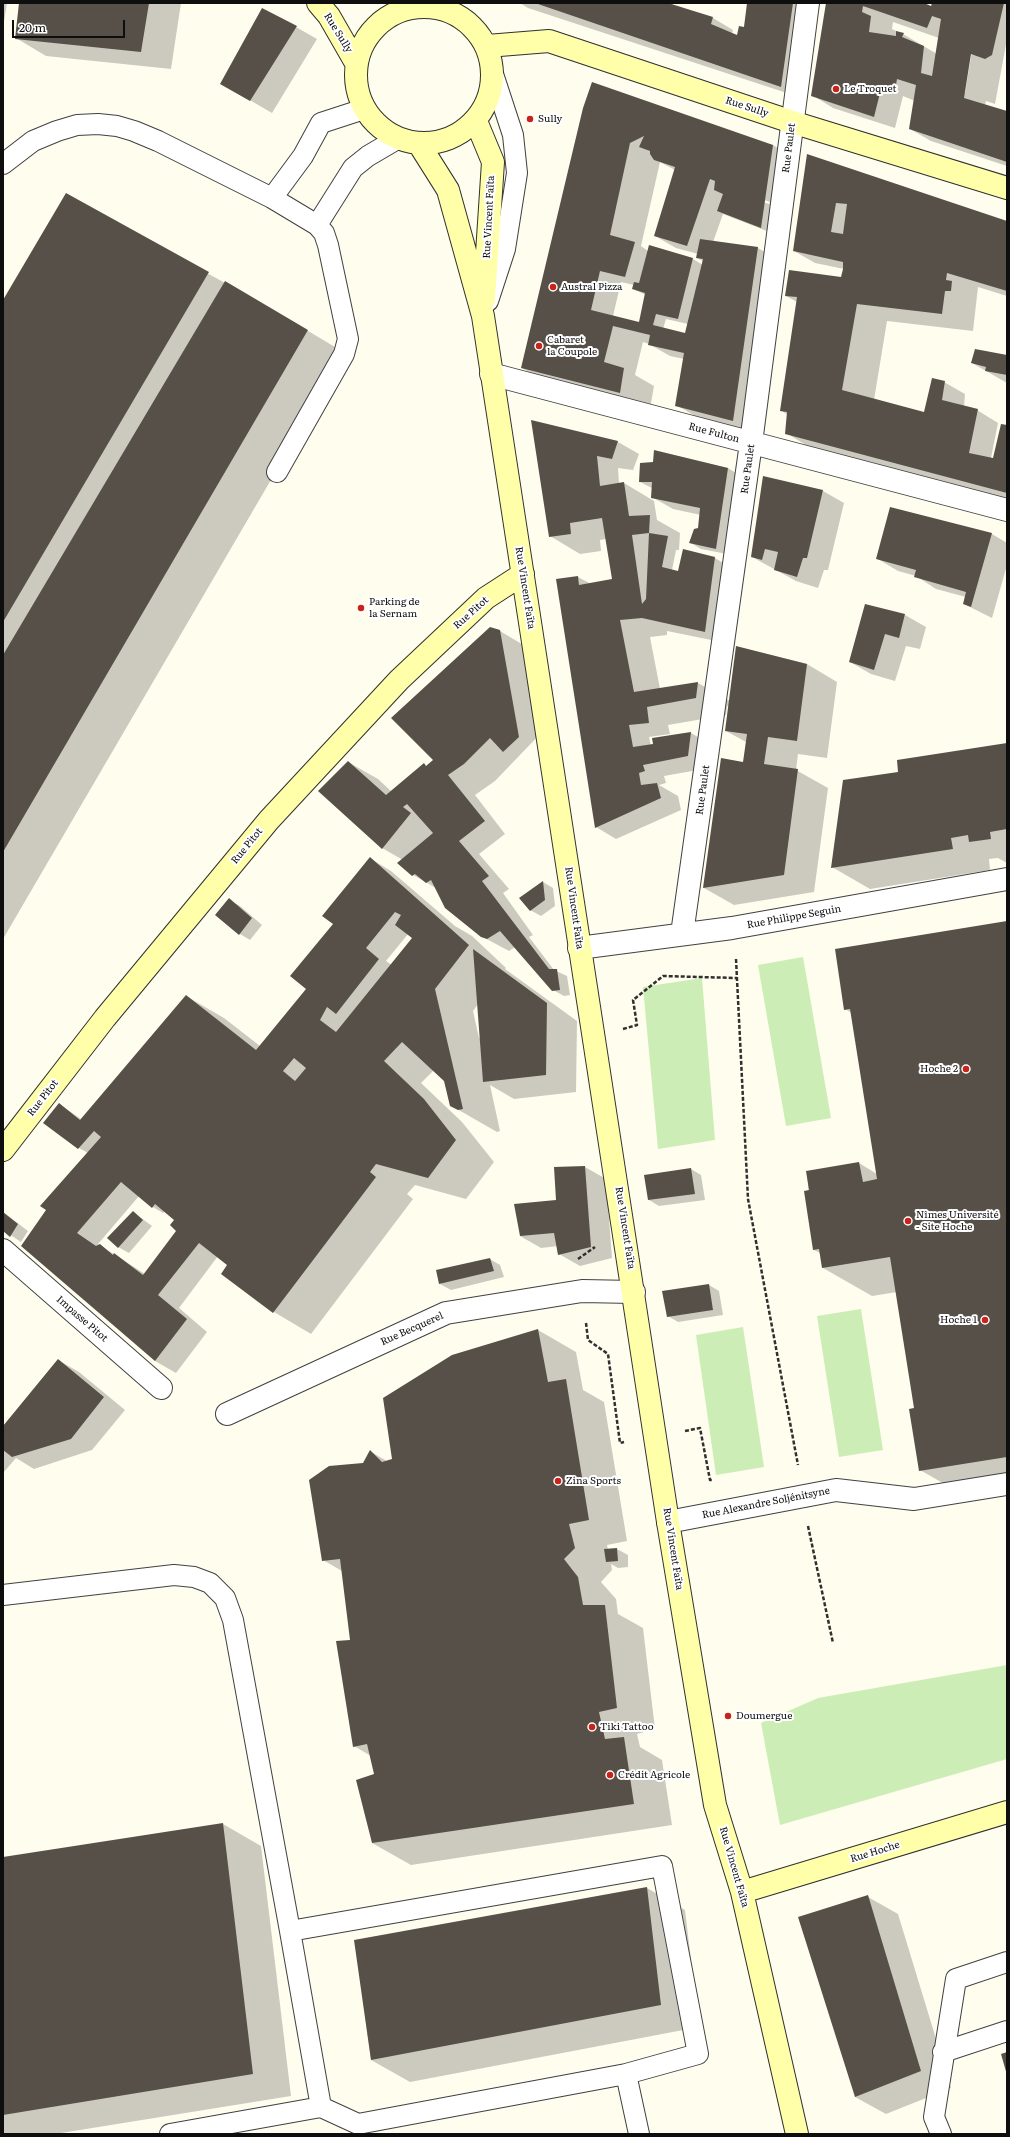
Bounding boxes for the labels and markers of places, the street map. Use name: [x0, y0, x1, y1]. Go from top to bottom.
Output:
place label: Le Troquet: [844, 83, 896, 95]
marker: Le Troquet: [831, 84, 841, 94]
place label: Sully: [538, 113, 562, 125]
marker: Sully: [525, 114, 535, 124]
place label: Austral Pizza: [561, 281, 622, 293]
marker: Austral Pizza: [548, 282, 558, 292]
place label: Cabaret la Coupole: [547, 334, 597, 358]
marker: Cabaret la Coupole: [534, 341, 544, 351]
place label: Parking de la Sernam: [369, 596, 420, 620]
marker: Parking de la Sernam: [356, 603, 366, 613]
place label: Hoche 2: [920, 1063, 958, 1075]
marker: Hoche 2: [961, 1064, 971, 1074]
place label: Nîmes Université - Site Hoche: [916, 1209, 999, 1232]
marker: Nîmes Université - Site Hoche: [903, 1216, 913, 1226]
place label: Hoche 1: [940, 1314, 977, 1326]
marker: Hoche 1: [980, 1315, 990, 1325]
place label: Zina Sports: [566, 1475, 621, 1487]
marker: Zina Sports: [553, 1476, 563, 1486]
place label: Doumergue: [736, 1710, 792, 1722]
marker: Doumergue: [723, 1711, 733, 1721]
place label: Tiki Tattoo: [600, 1721, 654, 1733]
marker: Tiki Tattoo: [587, 1722, 597, 1732]
place label: Crédit Agricole: [618, 1769, 690, 1781]
marker: Crédit Agricole: [605, 1770, 615, 1780]

